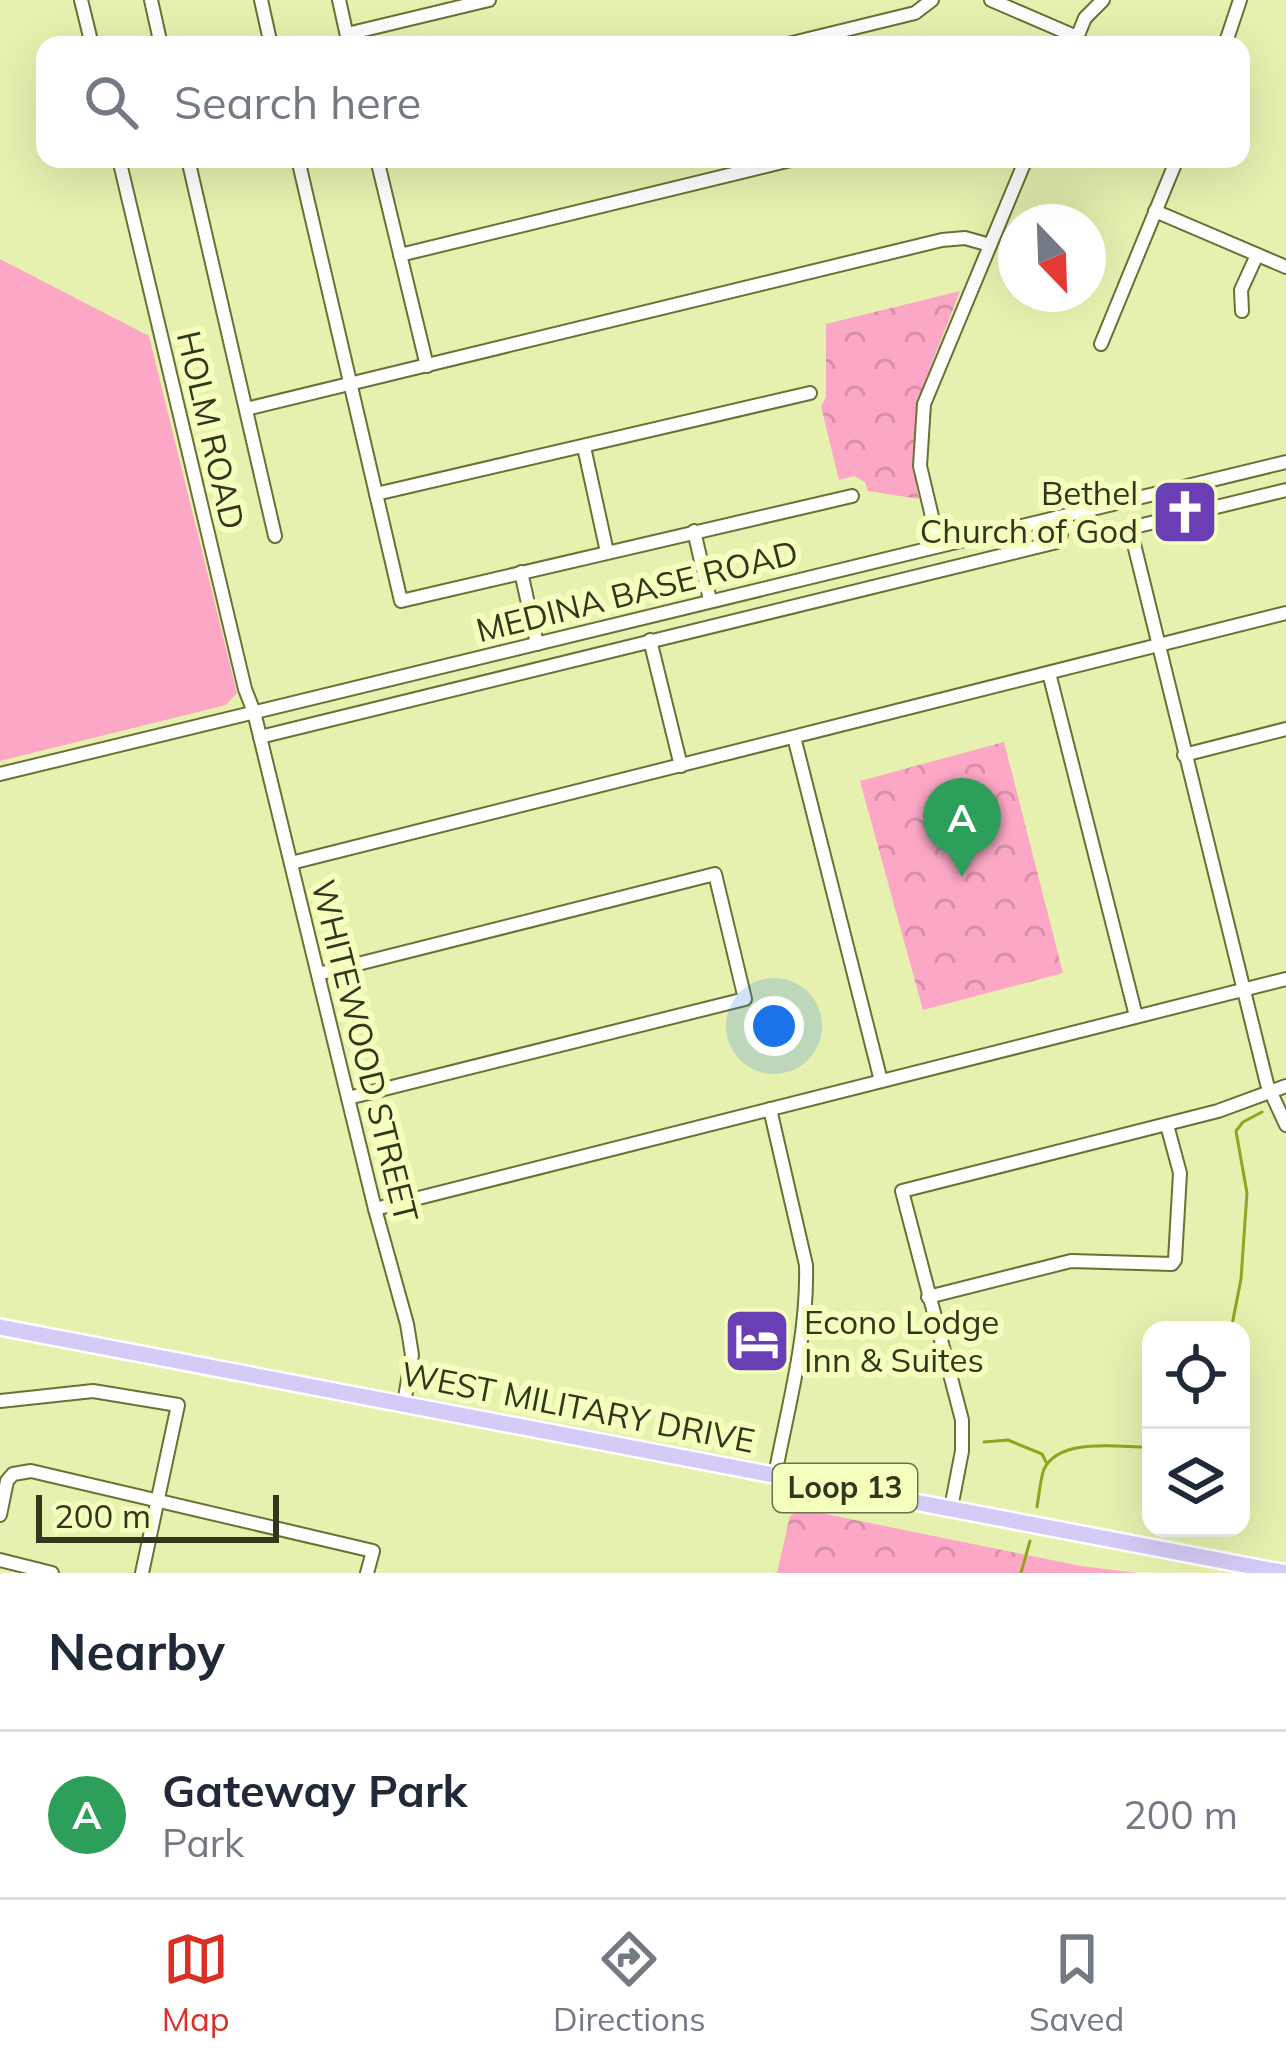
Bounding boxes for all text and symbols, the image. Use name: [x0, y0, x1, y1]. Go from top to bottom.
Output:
search box: [36, 36, 1250, 168]
icon: search: [78, 69, 144, 135]
text: Search here: [174, 74, 421, 130]
north arrow: [998, 204, 1106, 312]
street label: HOLM ROAD: [169, 327, 254, 533]
place label: Bethel Church of God: [920, 472, 1138, 551]
church icon: Bethel Church of God: [1150, 477, 1220, 547]
street label: MEDINA BASE ROAD: [472, 531, 802, 650]
pin: A: [923, 778, 1001, 877]
street label: WHITEWOOD STREET: [303, 876, 428, 1226]
your location: [744, 996, 804, 1056]
place label: Econo Lodge Inn & Suites: [804, 1301, 999, 1380]
hotel icon: Econo Lodge Inn & Suites: [722, 1306, 792, 1376]
map controls: [1142, 1321, 1250, 1537]
button: locate: [1142, 1321, 1250, 1429]
street label: WEST MILITARY DRIVE: [398, 1352, 758, 1461]
button: layers: [1142, 1429, 1250, 1537]
road number: Loop 13: [773, 1464, 917, 1512]
scale bar: [36, 1489, 279, 1542]
text: 200 m: [54, 1495, 151, 1536]
text: Nearby: [48, 1619, 225, 1683]
text: Gateway Park: [162, 1762, 467, 1818]
text: A: [72, 1790, 102, 1839]
text: 200 m: [1123, 1790, 1238, 1839]
text: Park: [162, 1818, 244, 1867]
tab: Map: [162, 1926, 230, 2039]
tab: Directions: [553, 1926, 706, 2039]
tab: Saved: [1029, 1926, 1124, 2039]

